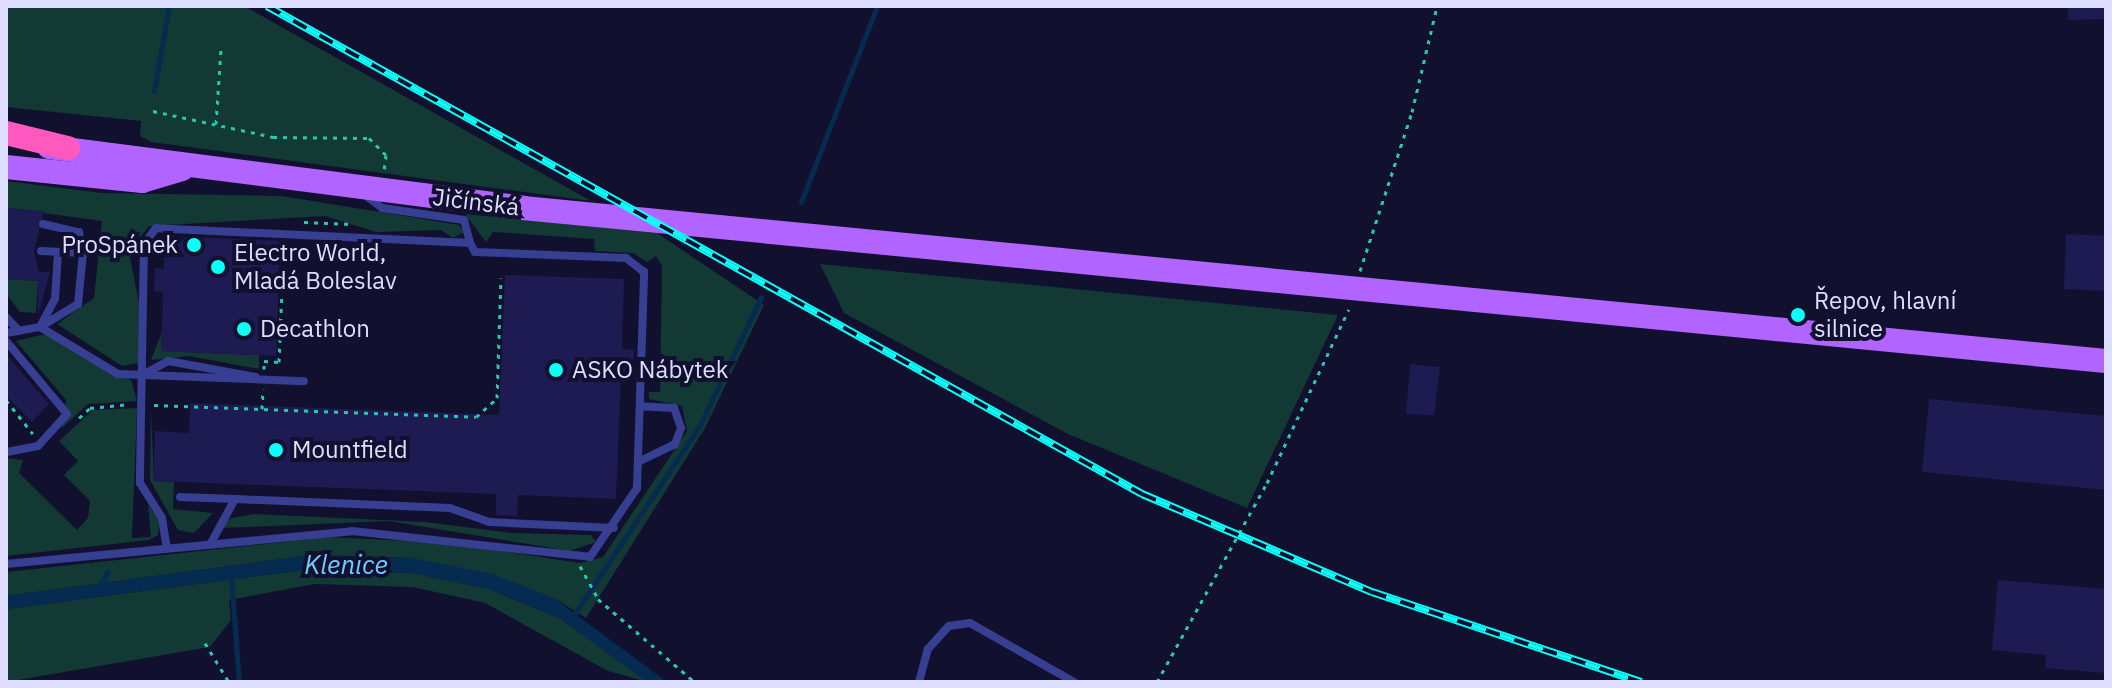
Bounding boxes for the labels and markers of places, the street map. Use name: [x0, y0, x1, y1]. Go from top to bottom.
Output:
place label: ProSpánek: [61, 231, 178, 259]
marker: ProSpánek: [185, 236, 203, 254]
place label: Electro World, Mladá Boleslav: [234, 239, 397, 295]
marker: Electro World, Mladá Boleslav: [209, 258, 227, 276]
place label: Řepov, hlavní silnice: [1814, 287, 1956, 343]
marker: Řepov, hlavní silnice: [1789, 306, 1807, 324]
place label: Decathlon: [260, 315, 370, 343]
marker: Decathlon: [235, 320, 253, 338]
place label: ASKO Nábytek: [572, 356, 728, 384]
marker: ASKO Nábytek: [547, 361, 565, 379]
place label: Mountfield: [292, 436, 408, 464]
marker: Mountfield: [267, 441, 285, 459]

